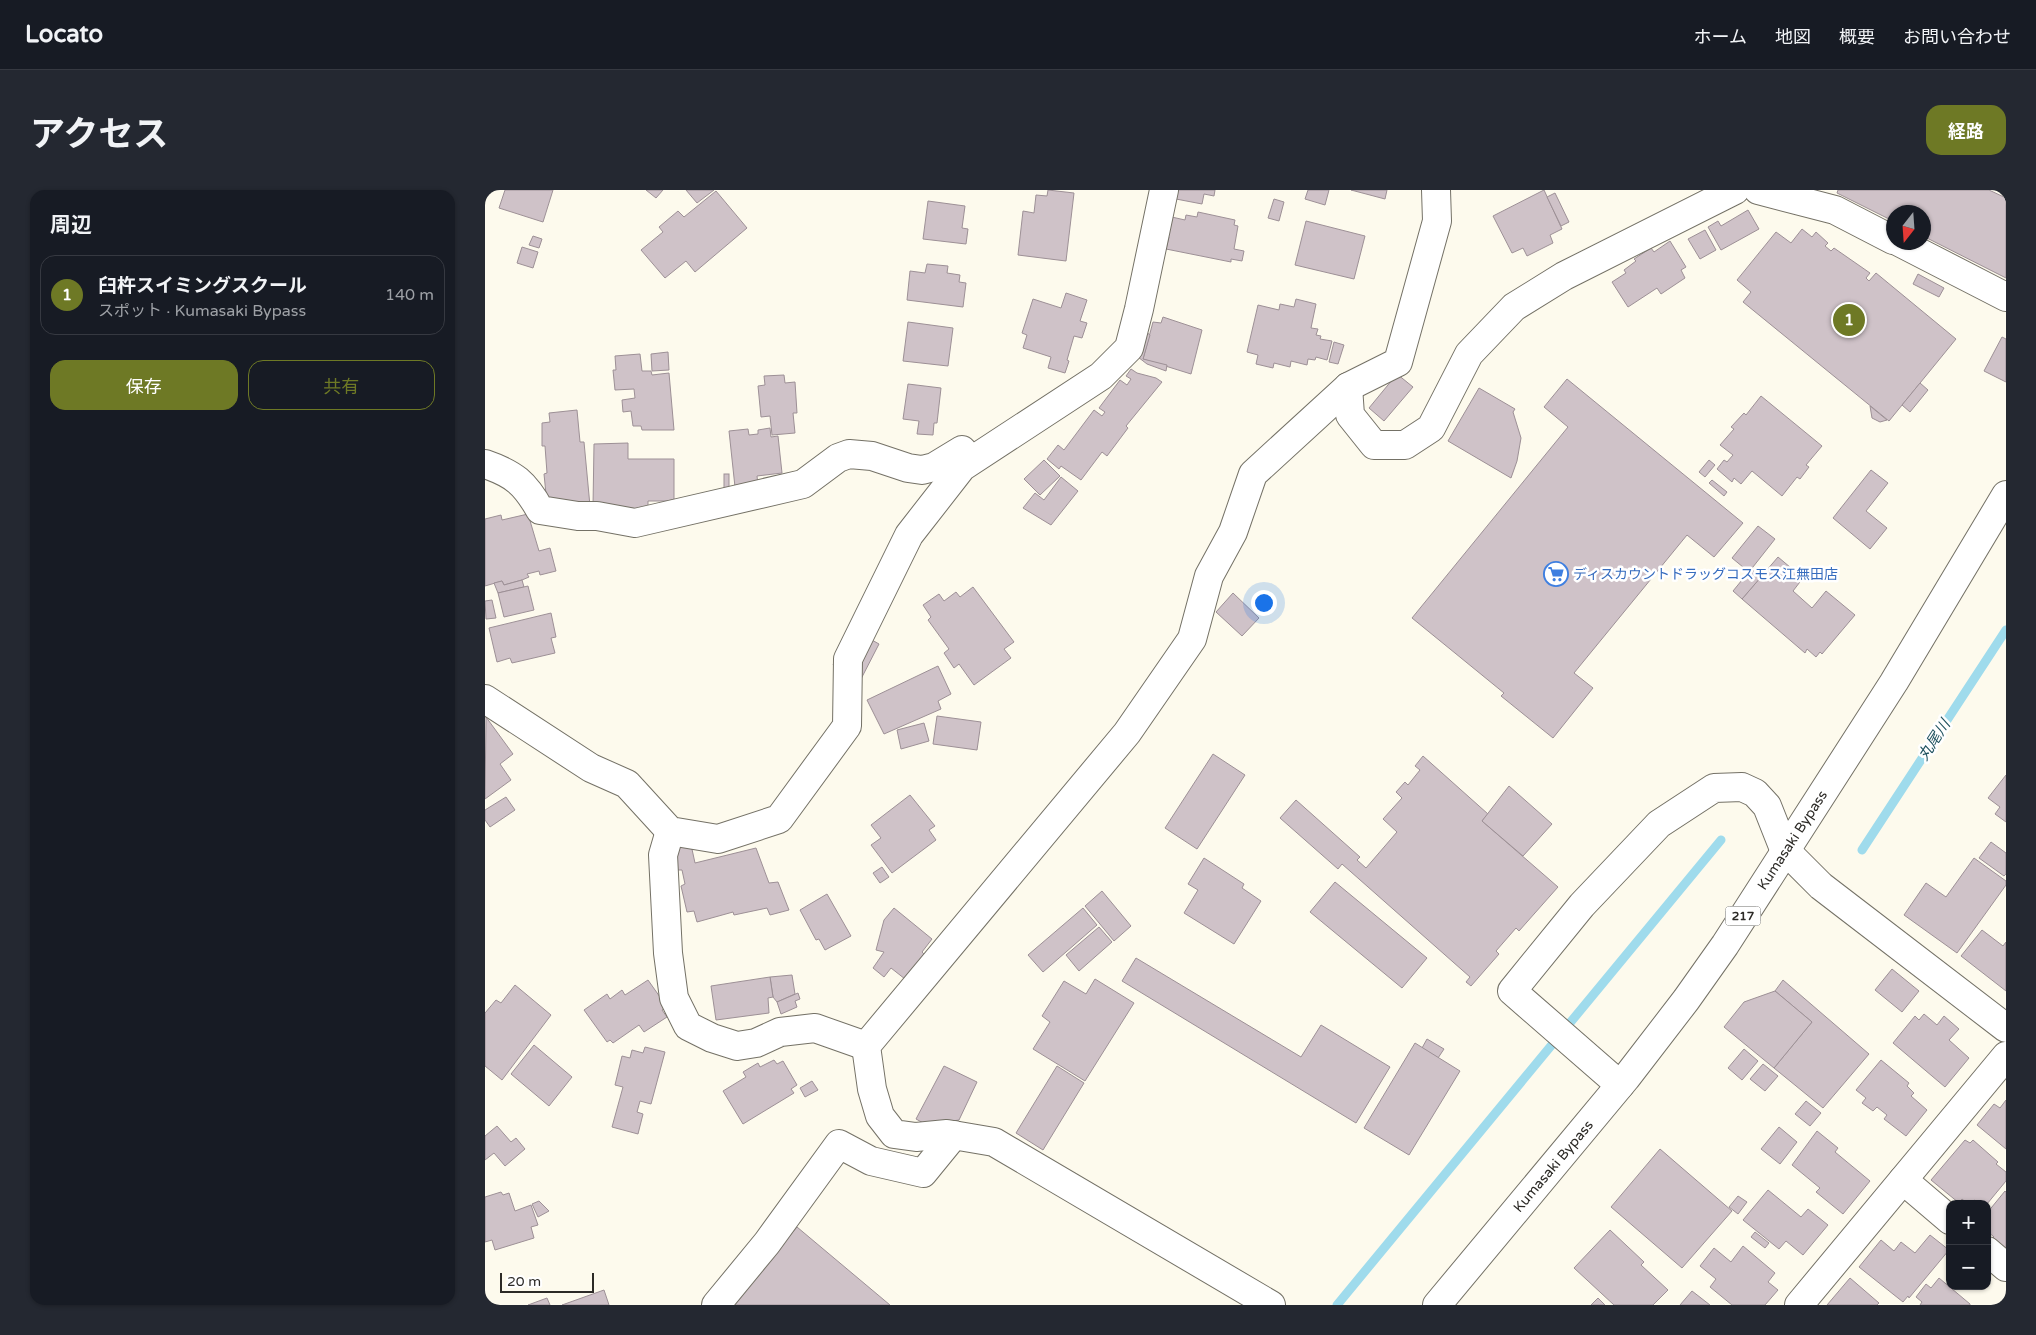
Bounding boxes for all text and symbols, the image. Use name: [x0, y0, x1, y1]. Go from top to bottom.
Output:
text: Locato: [25, 20, 103, 49]
text: ホーム: [1694, 26, 1747, 48]
text: 地図: [1775, 26, 1811, 48]
text: 概要: [1839, 26, 1875, 48]
text: お問い合わせ: [1903, 26, 2011, 48]
button: 経路: [1926, 105, 2006, 155]
text: アクセス: [30, 114, 168, 156]
north arrow: [1886, 205, 1931, 250]
text: 周辺: [50, 213, 92, 238]
text: 臼杵スイミングスクール: [98, 275, 307, 297]
text: 1: [62, 285, 72, 305]
text: 140 m: [385, 285, 434, 305]
text: スポット · Kumasaki Bypass: [98, 301, 306, 321]
pin: 1: [1833, 301, 1865, 339]
button: 保存: [50, 360, 238, 410]
button: 共有: [248, 360, 435, 410]
supermarket icon: ディスカウントドラッグコスモス江無田店: [1543, 561, 1569, 587]
place label: ディスカウントドラッグコスモス江無田店: [1573, 566, 1838, 583]
your location: [1251, 590, 1277, 616]
water label: 丸尾川: [1914, 715, 1955, 764]
street label: Kumasaki Bypass: [1754, 787, 1831, 893]
road number: 217: [1725, 906, 1761, 926]
street label: Kumasaki Bypass: [1510, 1117, 1597, 1216]
map controls: [1946, 1200, 1991, 1290]
button: +: [1946, 1200, 1991, 1245]
button: −: [1946, 1245, 1991, 1290]
scale bar: [500, 1270, 594, 1293]
text: 20 m: [507, 1273, 541, 1290]

